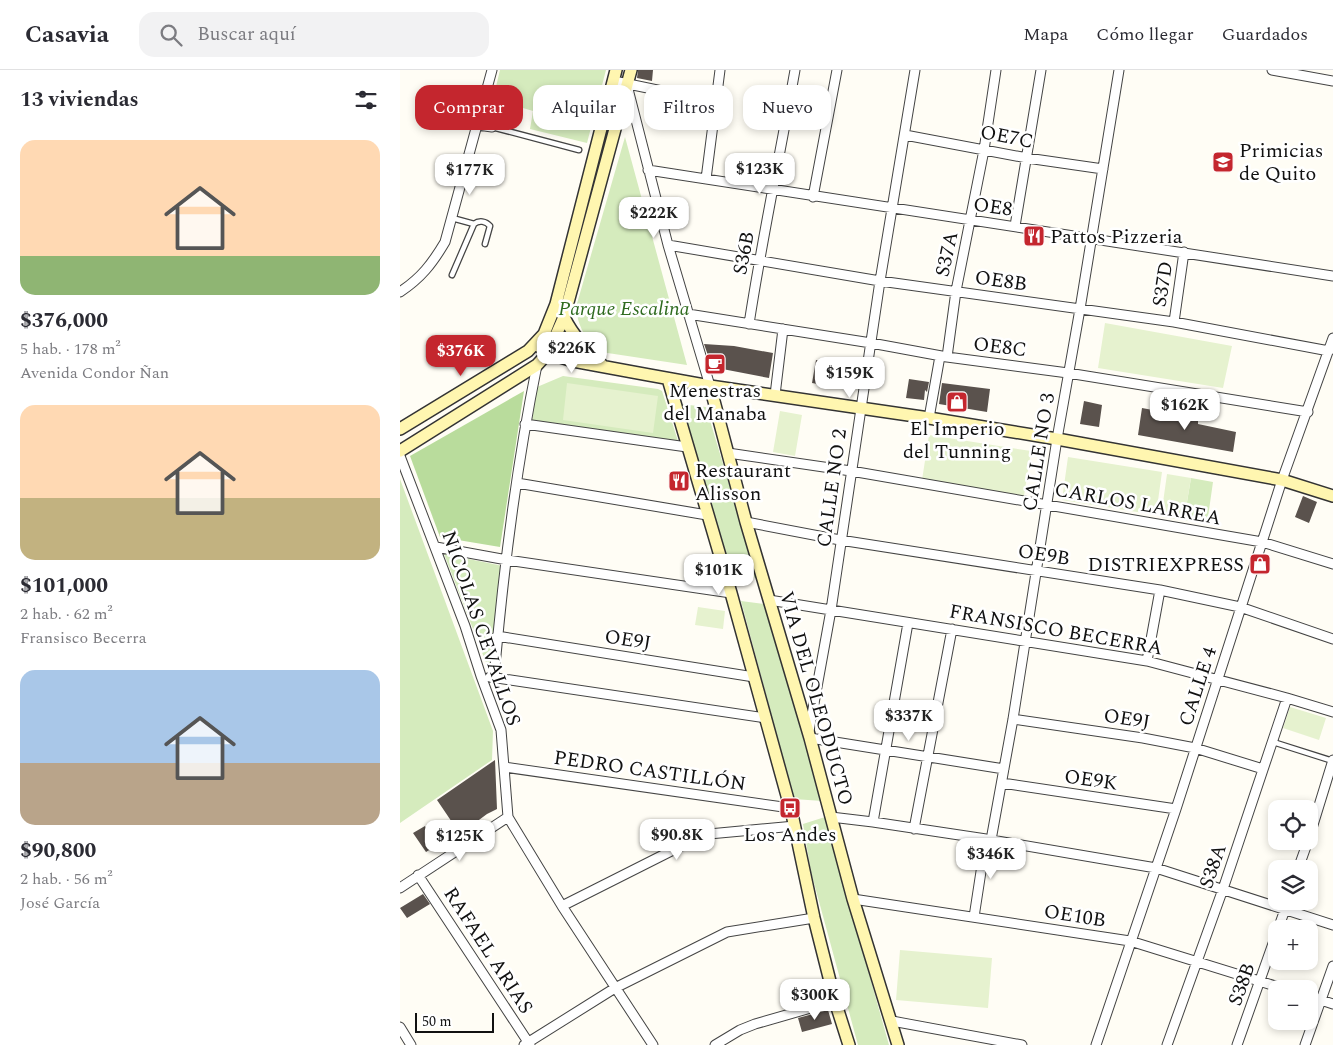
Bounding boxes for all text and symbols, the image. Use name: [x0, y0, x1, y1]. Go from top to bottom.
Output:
search box: [139, 12, 489, 57]
text: Casavia: [25, 17, 109, 53]
text: Buscar aquí: [197, 20, 296, 49]
icon: search: [157, 21, 185, 49]
text: Mapa: [1023, 21, 1068, 48]
text: Cómo llegar: [1096, 21, 1194, 48]
text: Guardados: [1222, 21, 1308, 48]
text: 13 viviendas: [20, 84, 139, 116]
chip: Comprar: [415, 85, 523, 130]
chip: Alquilar: [533, 85, 634, 130]
chip: Filtros: [644, 85, 733, 130]
chip: Nuevo: [743, 85, 831, 130]
icon: filters: [352, 86, 380, 114]
street label: OE7C: [978, 117, 1036, 157]
place label: Primicias de Quito: [1239, 136, 1323, 189]
school or university icon: Primicias de Quito: [1211, 150, 1235, 174]
pin: $123K: [725, 152, 795, 195]
pin: $177K: [435, 154, 505, 196]
text: $123K: [736, 157, 784, 181]
text: $177K: [446, 158, 494, 182]
icon: home: [155, 173, 245, 263]
street label: OE8: [971, 189, 1014, 225]
pin: $222K: [619, 196, 689, 239]
text: $222K: [630, 201, 678, 225]
place label: Pattos Pizzeria: [1050, 222, 1183, 252]
restaurant icon: Pattos Pizzeria: [1022, 224, 1046, 248]
street label: S36B: [725, 229, 763, 278]
street label: S37A: [928, 229, 966, 280]
street label: S37D: [1145, 259, 1181, 309]
street label: OE8B: [973, 262, 1029, 299]
park label: Parque Escalina: [558, 294, 690, 324]
text: $376,000: [20, 305, 108, 337]
street label: OE8C: [971, 329, 1028, 365]
pin: $226K: [537, 332, 607, 374]
pin: $376K: [426, 334, 496, 377]
text: $226K: [548, 336, 596, 360]
text: 5 hab. · 178 m²: [20, 337, 121, 361]
text: $376K: [437, 339, 485, 363]
cafe icon: Menestras del Manaba: [703, 352, 727, 376]
pin: $159K: [815, 356, 885, 399]
text: Avenida Condor Ñan: [20, 361, 169, 385]
text: $159K: [826, 361, 874, 385]
place label: Menestras del Manaba: [664, 376, 767, 429]
pin: $162K: [1150, 388, 1220, 431]
shop icon: El Imperio del Tunning: [945, 390, 969, 414]
street label: CALLE NO 3: [1015, 391, 1063, 513]
text: $162K: [1161, 393, 1209, 417]
place label: El Imperio del Tunning: [903, 414, 1011, 467]
street label: CALLE NO 2: [809, 427, 855, 549]
icon: home: [155, 438, 245, 528]
place label: Restaurant Alisson: [695, 456, 791, 509]
restaurant icon: Restaurant Alisson: [667, 469, 691, 493]
street label: CARLOS LARREA: [1052, 475, 1223, 533]
street label: NICOLAS CEVALLOS: [434, 527, 529, 730]
street label: OE9B: [1016, 536, 1072, 574]
place label: DISTRIEXPRESS: [1087, 550, 1244, 580]
shop icon: DISTRIEXPRESS: [1248, 552, 1272, 576]
pin: $101K: [684, 554, 754, 596]
text: $101K: [695, 558, 743, 582]
text: $101,000: [20, 570, 108, 602]
street label: VIA DEL OLEODUCTO: [771, 588, 861, 809]
street label: FRANSISCO BECERRA: [947, 596, 1165, 664]
text: 2 hab. · 62 m²: [20, 602, 113, 626]
street label: OE9J: [602, 621, 653, 658]
text: Fransisco Becerra: [20, 626, 147, 650]
street label: CALLE 4: [1171, 643, 1225, 730]
pin: $337K: [874, 700, 944, 742]
street label: OE9J: [1101, 700, 1152, 737]
icon: home: [155, 703, 245, 793]
text: $337K: [885, 704, 933, 728]
street label: PEDRO CASTILLÓN: [552, 743, 748, 799]
street label: OE9K: [1062, 761, 1120, 799]
bus stop icon: Los Andes: [778, 796, 802, 820]
map controls: [1268, 800, 1318, 1030]
button: locate: [1268, 800, 1318, 850]
pin: $90.8K: [636, 818, 718, 861]
pin: $125K: [425, 820, 495, 862]
place label: Los Andes: [743, 820, 837, 850]
text: $90.8K: [651, 823, 703, 847]
text: $125K: [436, 824, 484, 848]
text: $90,800: [20, 835, 96, 867]
pin: $346K: [956, 838, 1026, 880]
street label: S38A: [1191, 840, 1235, 893]
text: $346K: [967, 842, 1015, 866]
button: layers: [1268, 860, 1318, 910]
text: 2 hab. · 56 m²: [20, 867, 113, 891]
street label: RAFAEL ARIAS: [436, 881, 541, 1020]
text: José García: [20, 891, 100, 915]
street label: OE10B: [1042, 896, 1108, 936]
button: +: [1268, 920, 1318, 970]
street label: S38B: [1220, 959, 1264, 1010]
pin: $300K: [780, 978, 850, 1021]
button: −: [1268, 980, 1318, 1030]
text: $300K: [791, 983, 839, 1007]
scale bar: [415, 1010, 494, 1033]
text: 50 m: [422, 1011, 452, 1032]

